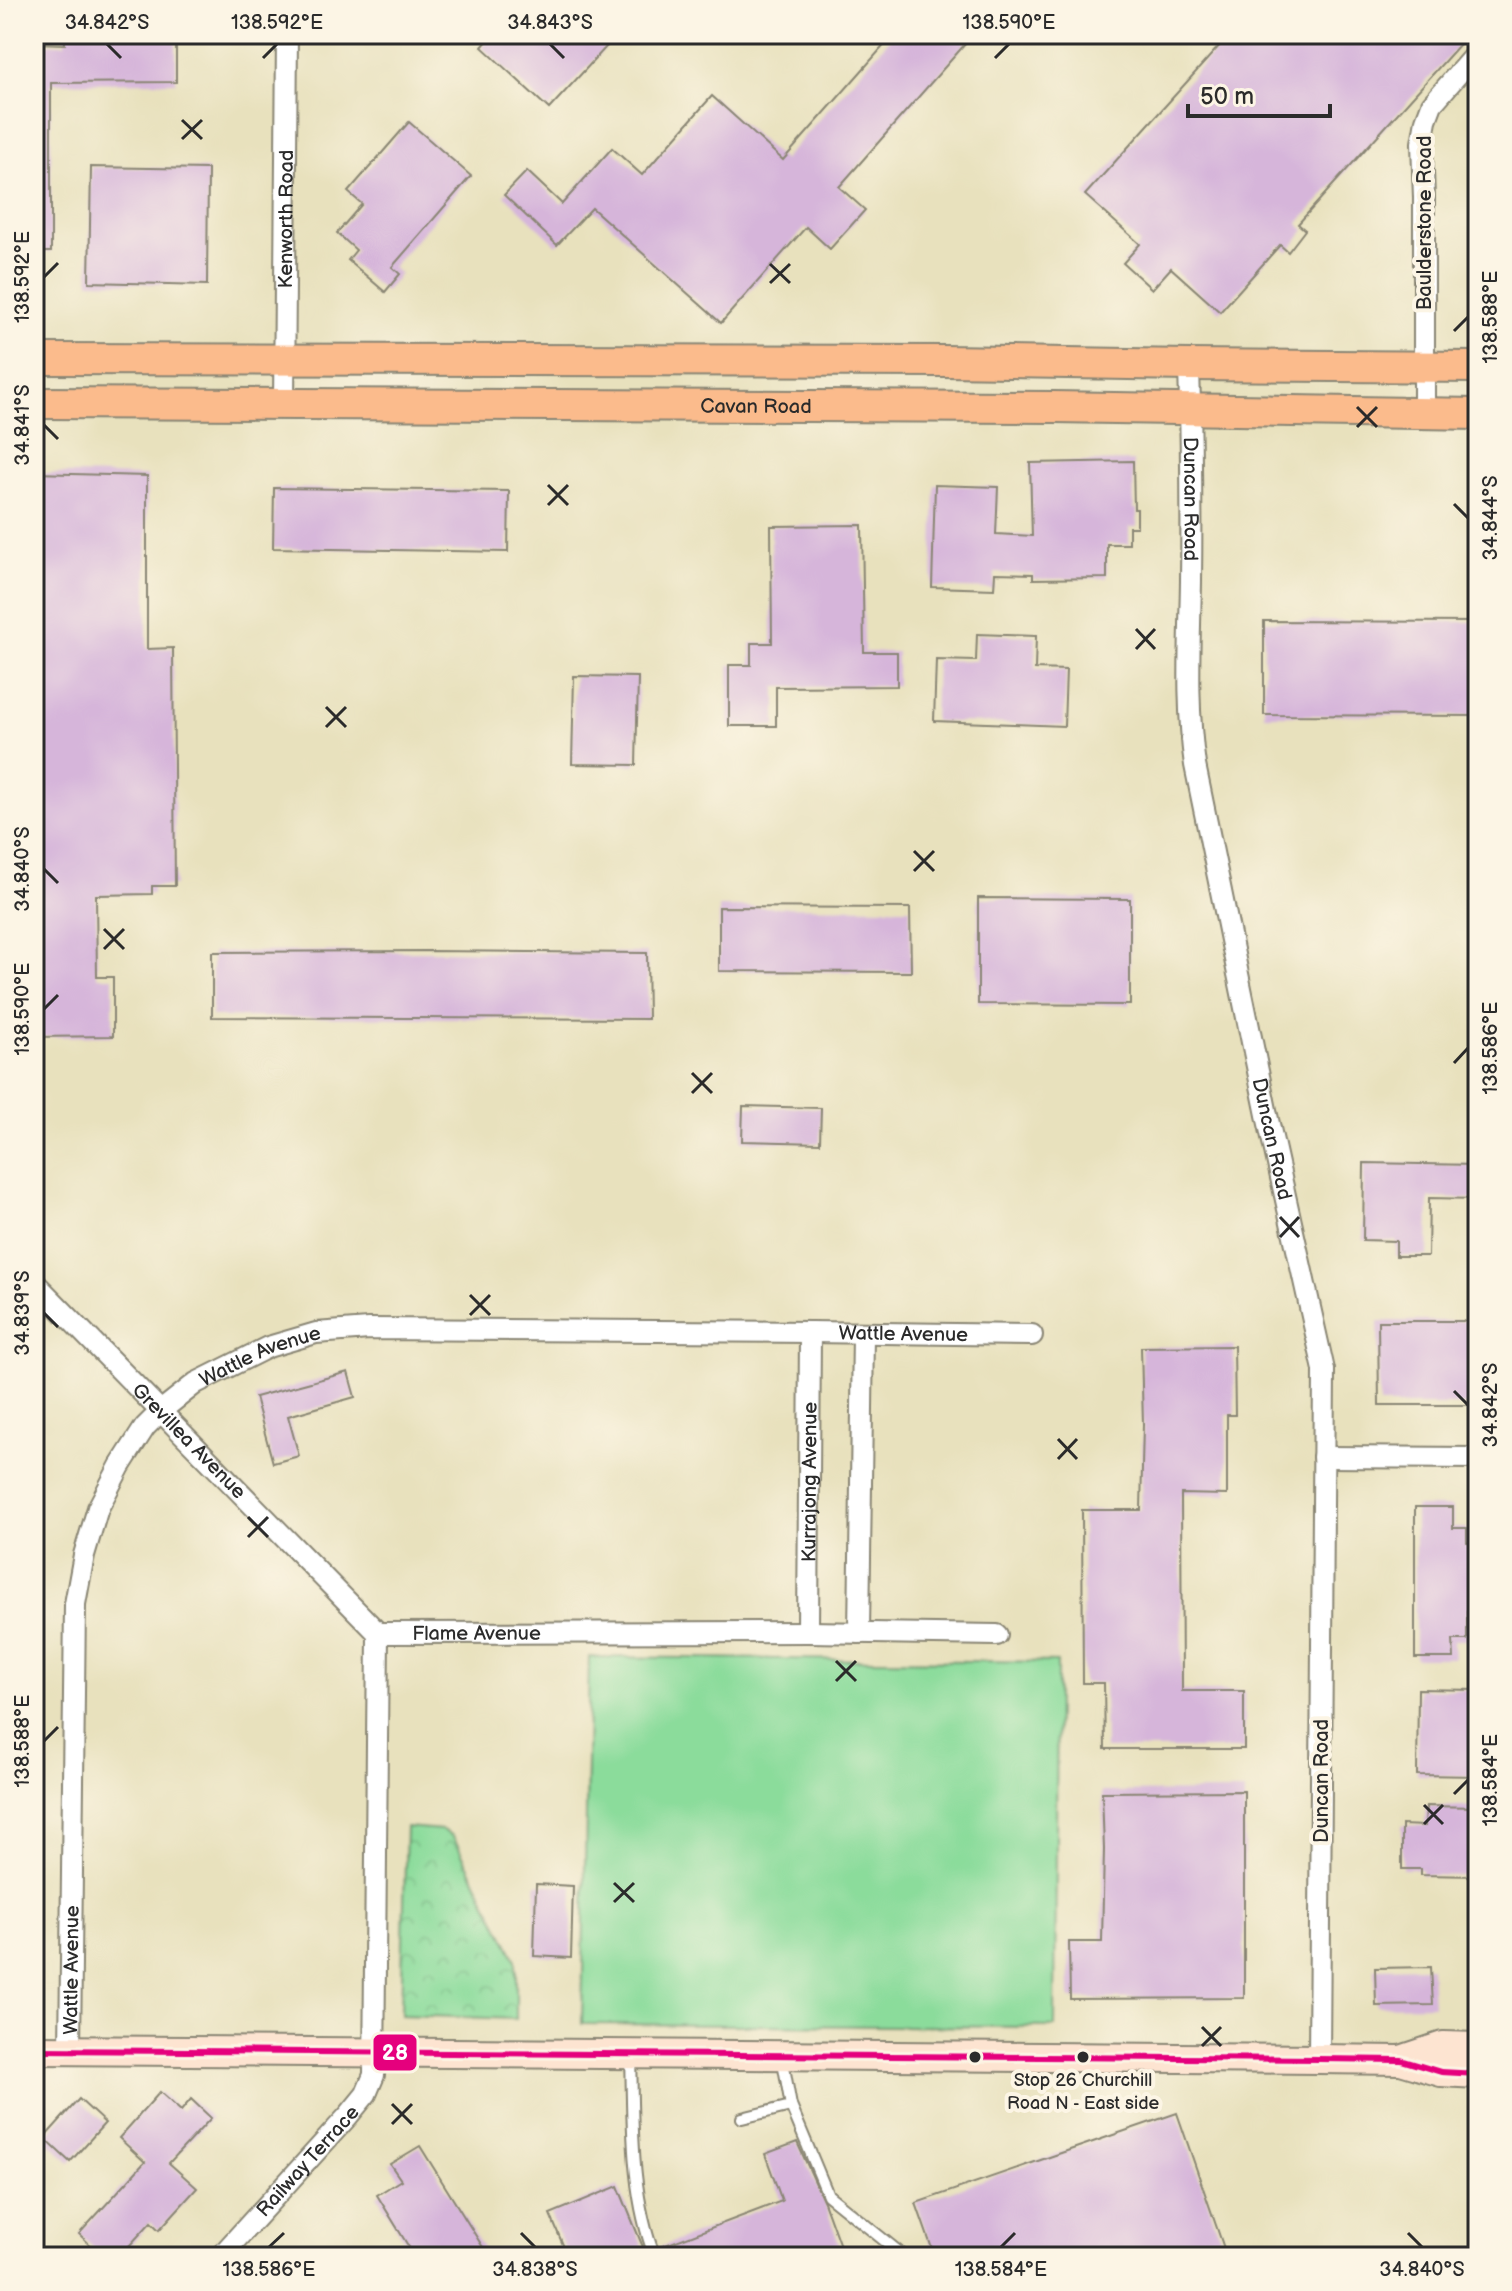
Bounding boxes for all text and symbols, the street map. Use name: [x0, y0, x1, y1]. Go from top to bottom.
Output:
text: 34.842°S: [65, 11, 149, 35]
text: 138.592°E: [231, 11, 323, 35]
text: 34.843°S: [507, 11, 593, 35]
text: 138.590°E: [963, 11, 1055, 35]
scale bar: [1188, 68, 1330, 118]
text: 50 m: [1200, 82, 1254, 111]
street label: Baulderstone Road: [1413, 136, 1437, 310]
street label: Kenworth Road: [274, 150, 299, 289]
text: 138.592°E: [11, 231, 35, 323]
text: 138.588°E: [1479, 271, 1503, 363]
text: 34.841°S: [11, 384, 35, 466]
street label: Cavan Road: [700, 395, 812, 419]
street label: Duncan Road: [1178, 437, 1202, 561]
text: 34.844°S: [1479, 476, 1503, 560]
text: 34.840°S: [11, 826, 35, 912]
text: 138.590°E: [11, 963, 35, 1055]
text: 138.586°E: [1479, 1002, 1503, 1094]
street label: Duncan Road: [1247, 1076, 1297, 1202]
text: 34.839°S: [11, 1270, 35, 1356]
street label: Wattle Avenue: [196, 1321, 324, 1392]
street label: Wattle Avenue: [838, 1321, 968, 1347]
text: 34.842°S: [1479, 1363, 1503, 1447]
street label: Grevillea Avenue: [127, 1378, 251, 1504]
street label: Kurrajong Avenue: [797, 1402, 823, 1562]
street label: Flame Avenue: [412, 1622, 541, 1646]
text: 138.588°E: [11, 1695, 35, 1787]
street label: Duncan Road: [1310, 1719, 1334, 1843]
text: 138.584°E: [1479, 1734, 1503, 1826]
street label: Wattle Avenue: [59, 1905, 85, 2035]
line badge: 28: [372, 2033, 418, 2072]
text: 28: [382, 2040, 408, 2067]
unlabelled marker: [967, 2049, 983, 2065]
marker: Stop 26 Churchill Road N - East side: [1075, 2049, 1091, 2065]
place label: Stop 26 Churchill Road N - East side: [1007, 2070, 1159, 2114]
street label: Railway Terrace: [252, 2101, 365, 2222]
text: 138.586°E: [223, 2258, 315, 2282]
text: 34.838°S: [492, 2258, 578, 2282]
text: 138.584°E: [955, 2258, 1047, 2282]
text: 34.840°S: [1379, 2258, 1465, 2282]

